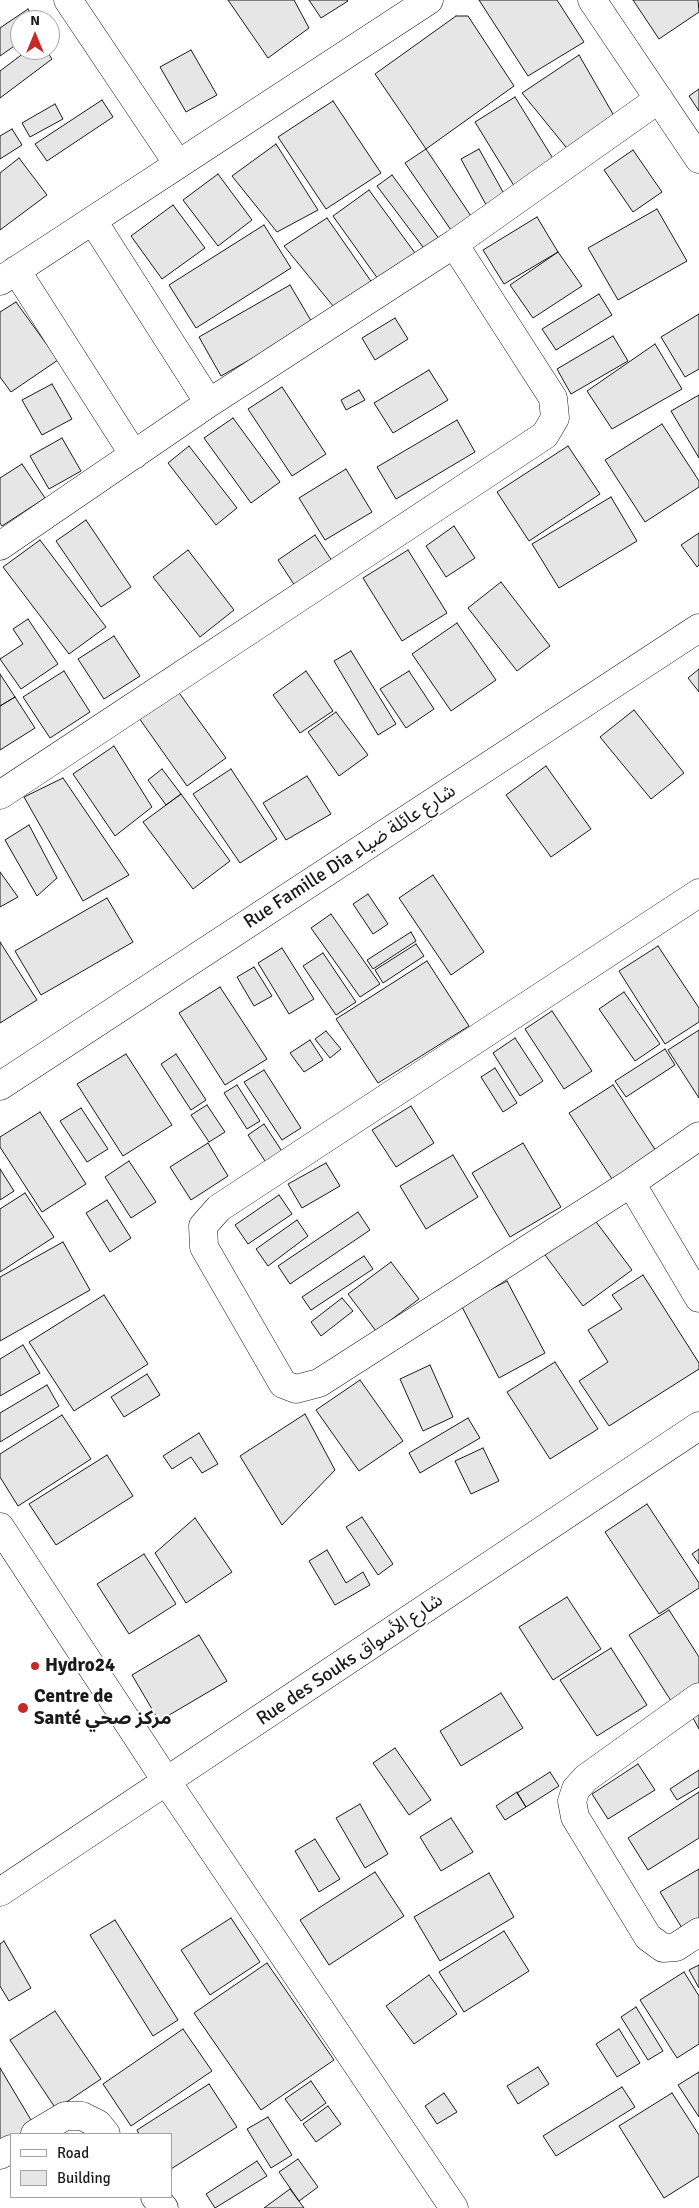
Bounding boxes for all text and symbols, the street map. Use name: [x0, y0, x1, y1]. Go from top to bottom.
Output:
north arrow: [10, 10, 60, 60]
text: N: [30, 12, 40, 29]
street label: Rue Famille Dia شارع عائلة ضياء: [240, 780, 460, 934]
street label: Rue des Souks شارع الأسواق: [252, 1589, 448, 1731]
place label: Hydro24: [45, 1655, 115, 1677]
marker: Hydro24: [29, 1660, 41, 1672]
place label: Centre de Santé مركز صحي: [34, 1686, 172, 1730]
marker: Centre de Santé مركز صحي: [16, 1701, 30, 1715]
legend: [10, 2133, 172, 2198]
text: Road: [57, 2144, 89, 2162]
text: Building: [57, 2169, 111, 2187]

